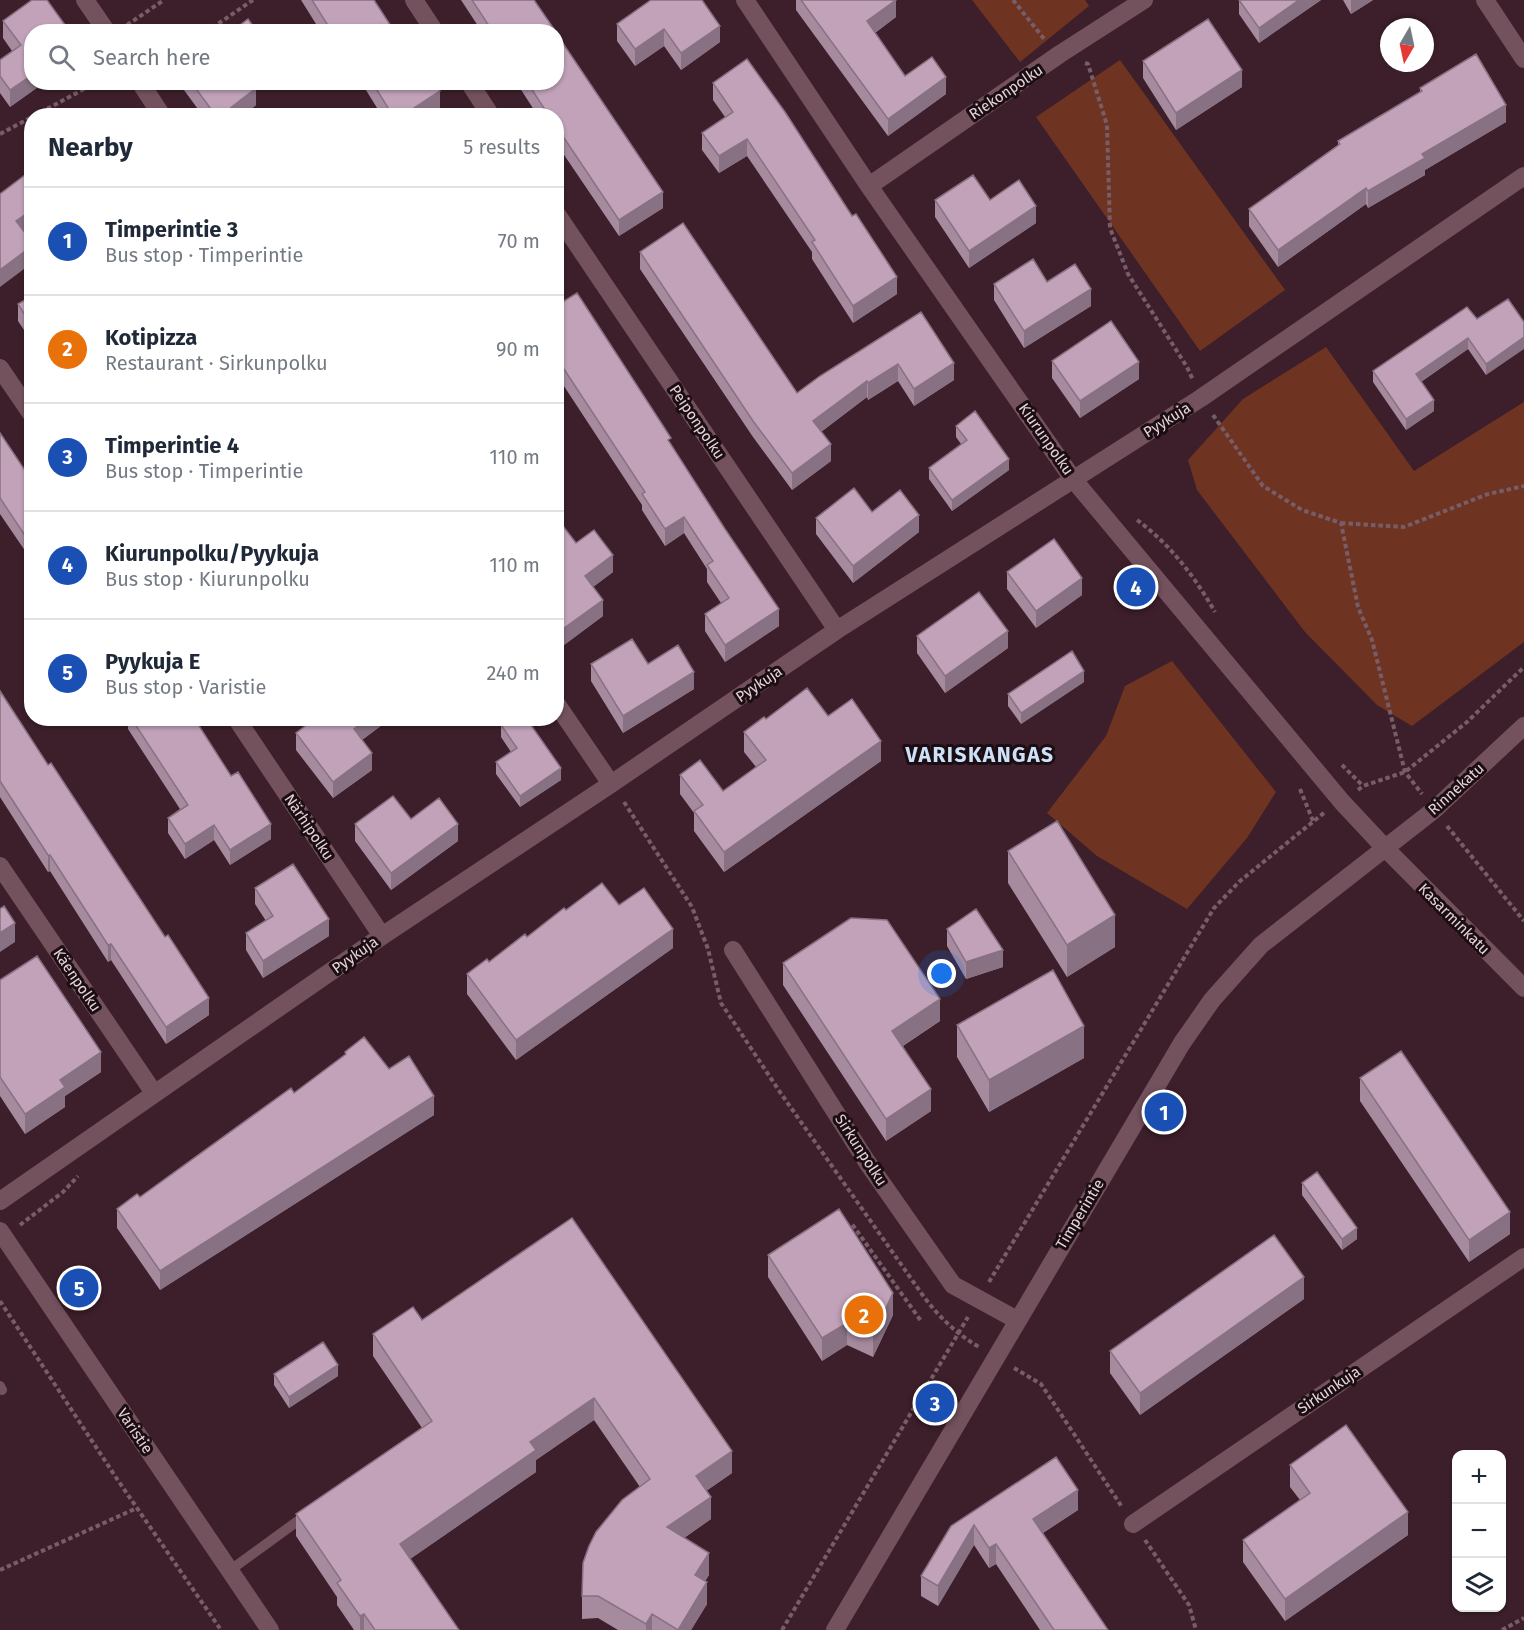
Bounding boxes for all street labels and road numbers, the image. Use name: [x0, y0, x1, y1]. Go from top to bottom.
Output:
street label: Riekonpolku: [966, 61, 1046, 123]
street label: Peiponpolku: [666, 382, 728, 462]
street label: Pyykuja: [1140, 399, 1194, 441]
street label: Kiurunpolku: [1015, 400, 1077, 478]
street label: Pyykuja: [732, 662, 786, 706]
street label: Rinnekatu: [1424, 759, 1488, 819]
street label: Närhipolku: [280, 791, 338, 863]
street label: Kasarminkatu: [1415, 880, 1493, 958]
street label: Pyykuja: [329, 933, 381, 977]
street label: Käenpolku: [49, 945, 105, 1015]
street label: Sirkunpolku: [831, 1111, 891, 1189]
street label: Timperintie: [1052, 1176, 1108, 1252]
street label: Sirkunkuja: [1294, 1362, 1364, 1418]
street label: Varistie: [113, 1405, 157, 1457]

